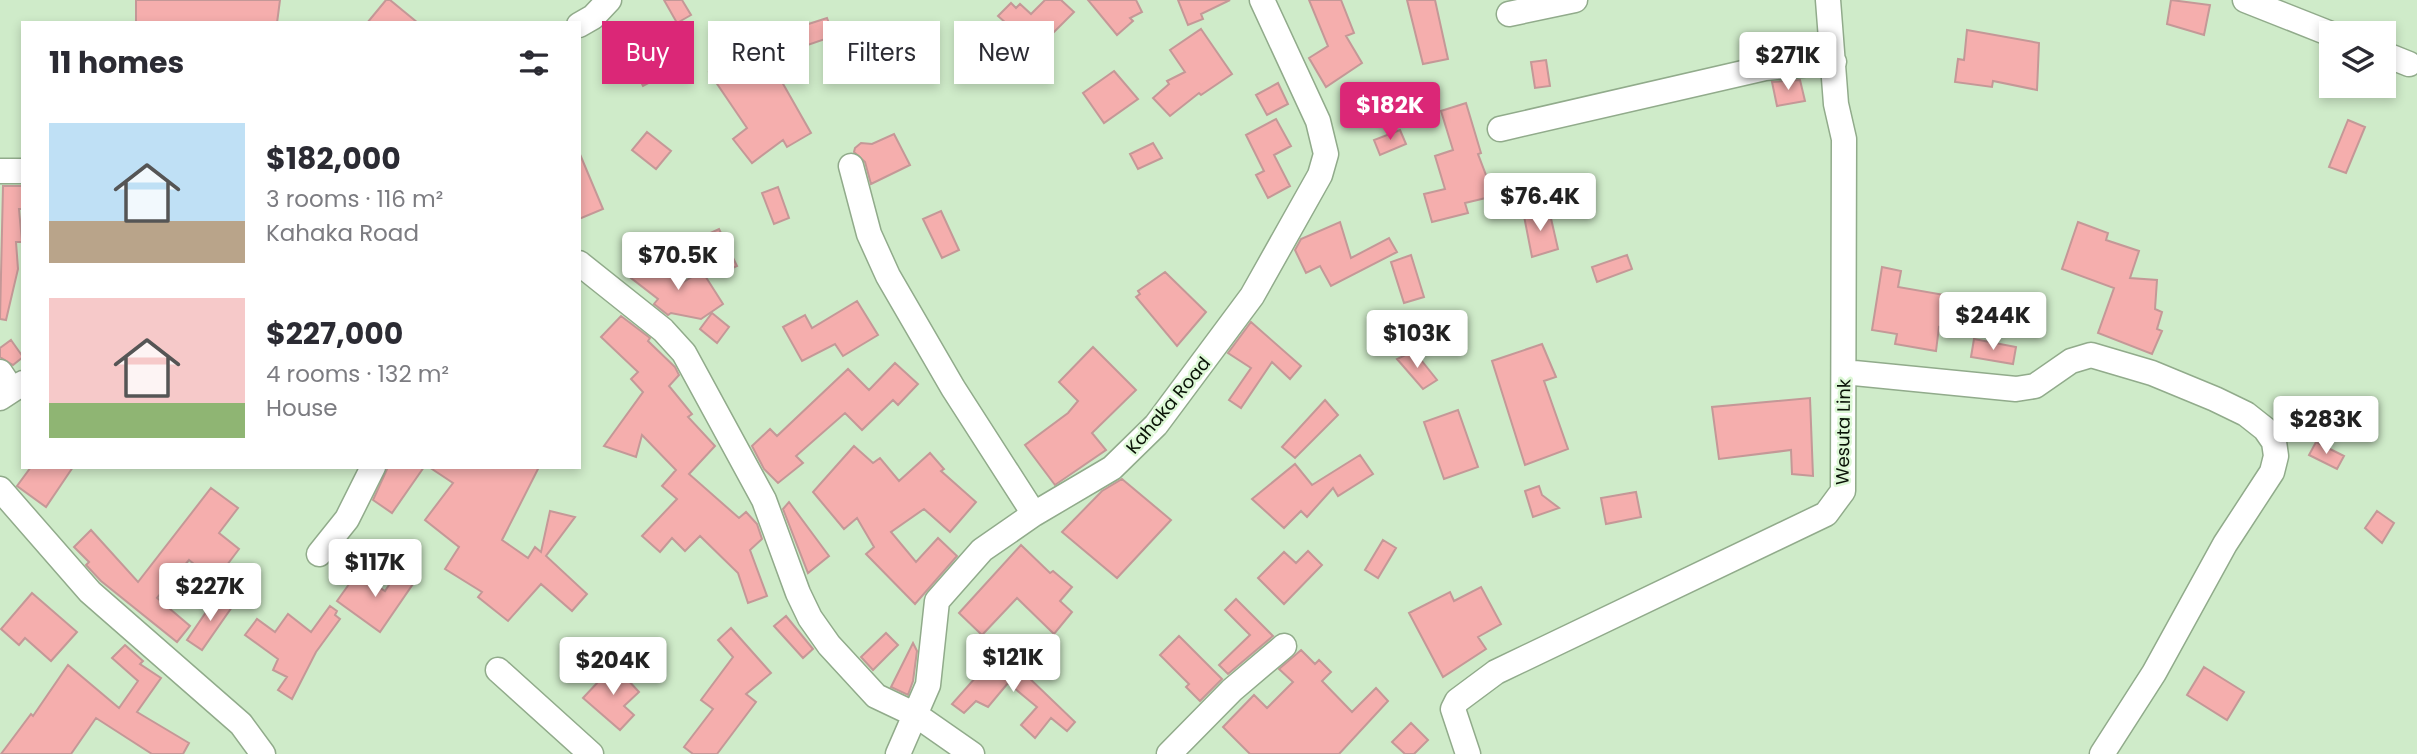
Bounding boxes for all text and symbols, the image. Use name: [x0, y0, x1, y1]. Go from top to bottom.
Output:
chip: Buy: [602, 21, 694, 84]
chip: Rent: [708, 21, 809, 84]
chip: Filters: [823, 21, 940, 84]
chip: New: [954, 21, 1054, 84]
map controls: [2319, 21, 2396, 98]
button: layers: [2319, 21, 2396, 98]
pin: $271K: [1739, 32, 1837, 92]
text: $271K: [1755, 39, 1821, 71]
text: 11 homes: [49, 41, 184, 84]
icon: filters: [515, 44, 553, 82]
pin: $182K: [1341, 82, 1439, 142]
text: $182K: [1356, 89, 1424, 121]
text: $182,000: [266, 137, 401, 180]
icon: home: [105, 151, 189, 235]
pin: $76.4K: [1483, 174, 1597, 233]
text: $76.4K: [1500, 180, 1580, 212]
text: 3 rooms · 116 m²: [266, 183, 443, 215]
text: Kahaka Road: [266, 217, 419, 249]
pin: $70.5K: [621, 232, 735, 292]
text: $70.5K: [638, 239, 718, 271]
pin: $244K: [1944, 292, 2042, 352]
text: $244K: [1955, 299, 2031, 331]
pin: $103K: [1368, 310, 1466, 370]
text: $227,000: [266, 312, 403, 355]
text: $103K: [1383, 317, 1451, 349]
icon: home: [105, 326, 189, 410]
street label: Kahaka Road: [1120, 351, 1216, 459]
text: 4 rooms · 132 m²: [266, 358, 449, 390]
street label: Wesuta Link: [1830, 378, 1856, 485]
text: House: [266, 392, 338, 424]
pin: $283K: [2277, 396, 2375, 456]
text: $283K: [2289, 403, 2363, 435]
pin: $117K: [326, 540, 424, 599]
text: $117K: [345, 546, 405, 578]
pin: $227K: [161, 564, 259, 623]
text: $227K: [175, 570, 245, 602]
pin: $121K: [964, 634, 1062, 694]
pin: $204K: [564, 638, 662, 697]
text: $121K: [982, 641, 1044, 673]
text: $204K: [576, 644, 650, 676]

